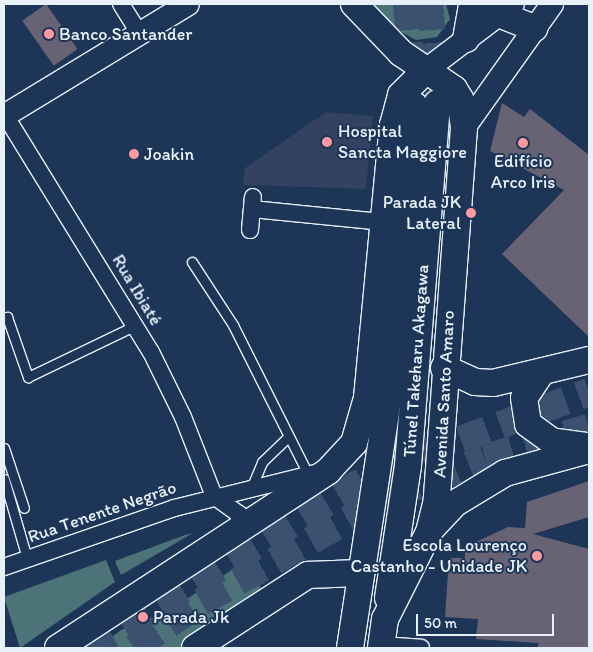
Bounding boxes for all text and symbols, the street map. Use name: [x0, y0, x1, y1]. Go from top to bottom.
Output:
place label: Banco Santander: [59, 23, 192, 45]
marker: Banco Santander: [43, 28, 55, 40]
place label: Hospital Sancta Maggiore: [338, 121, 467, 163]
marker: Hospital Sancta Maggiore: [320, 135, 334, 149]
marker: Edifício Arco Iris: [517, 137, 529, 149]
place label: Joakin: [144, 143, 194, 165]
marker: Joakin: [128, 148, 140, 160]
place label: Edifício Arco Iris: [490, 151, 556, 193]
place label: Parada JK Lateral: [383, 192, 461, 234]
marker: Parada JK Lateral: [465, 207, 477, 219]
street label: Rua Ibiaté: [108, 251, 166, 329]
street label: Túnel Takeharu Akagawa: [399, 265, 433, 457]
street label: Avenida Santo Amaro: [429, 310, 459, 478]
street label: Rua Tenente Negrão: [26, 477, 178, 547]
place label: Escola Lourenço Castanho - Unidade JK: [350, 535, 527, 578]
marker: Escola Lourenço Castanho - Unidade JK: [531, 550, 543, 562]
scale bar: [418, 604, 556, 636]
place label: Parada Jk: [153, 606, 229, 628]
marker: Parada Jk: [137, 611, 149, 623]
text: 50 m: [424, 614, 457, 632]

